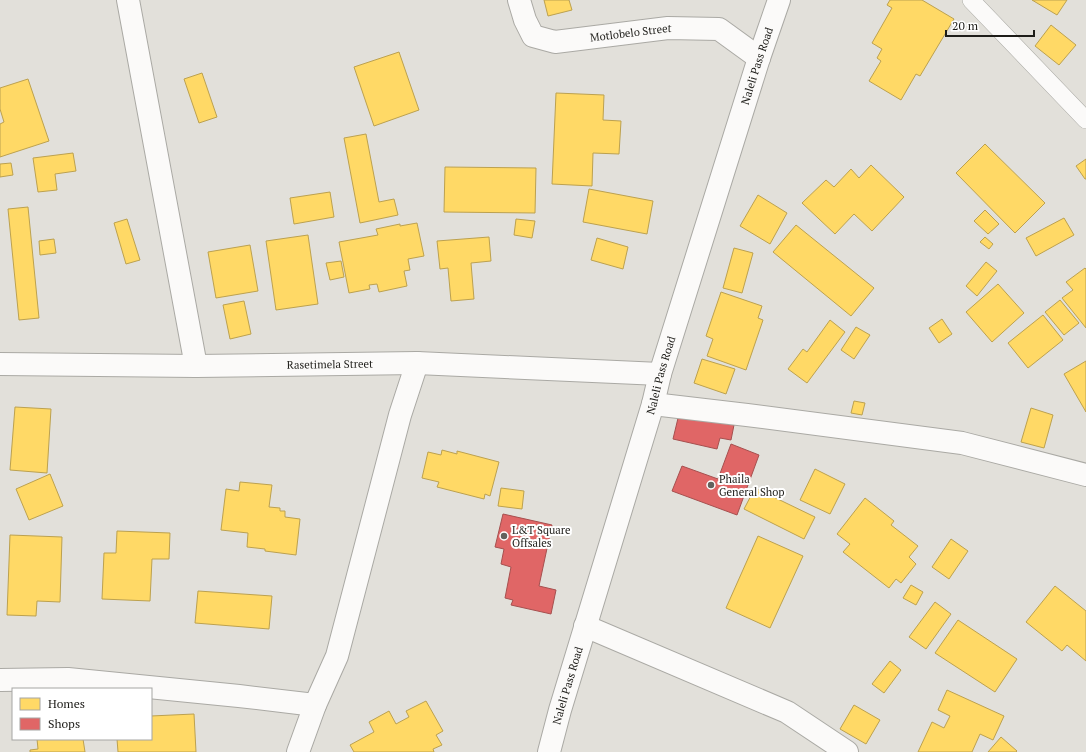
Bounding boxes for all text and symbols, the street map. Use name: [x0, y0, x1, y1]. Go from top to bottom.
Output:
scale bar: [946, 12, 1034, 38]
text: 20 m: [952, 18, 979, 33]
street label: Motlobelo Street: [589, 21, 672, 45]
street label: Naleli Pass Road: [738, 25, 776, 106]
street label: Naleli Pass Road: [643, 334, 678, 416]
street label: Rasetimela Street: [287, 357, 373, 372]
place label: Phaila General Shop: [719, 472, 785, 499]
marker: Phaila General Shop: [706, 480, 716, 490]
place label: L&T Square Offsales: [512, 523, 571, 550]
marker: L&T Square Offsales: [499, 531, 509, 541]
street label: Naleli Pass Road: [549, 645, 586, 726]
legend: [12, 688, 152, 740]
text: Homes: [48, 696, 85, 711]
text: Shops: [48, 716, 80, 731]

